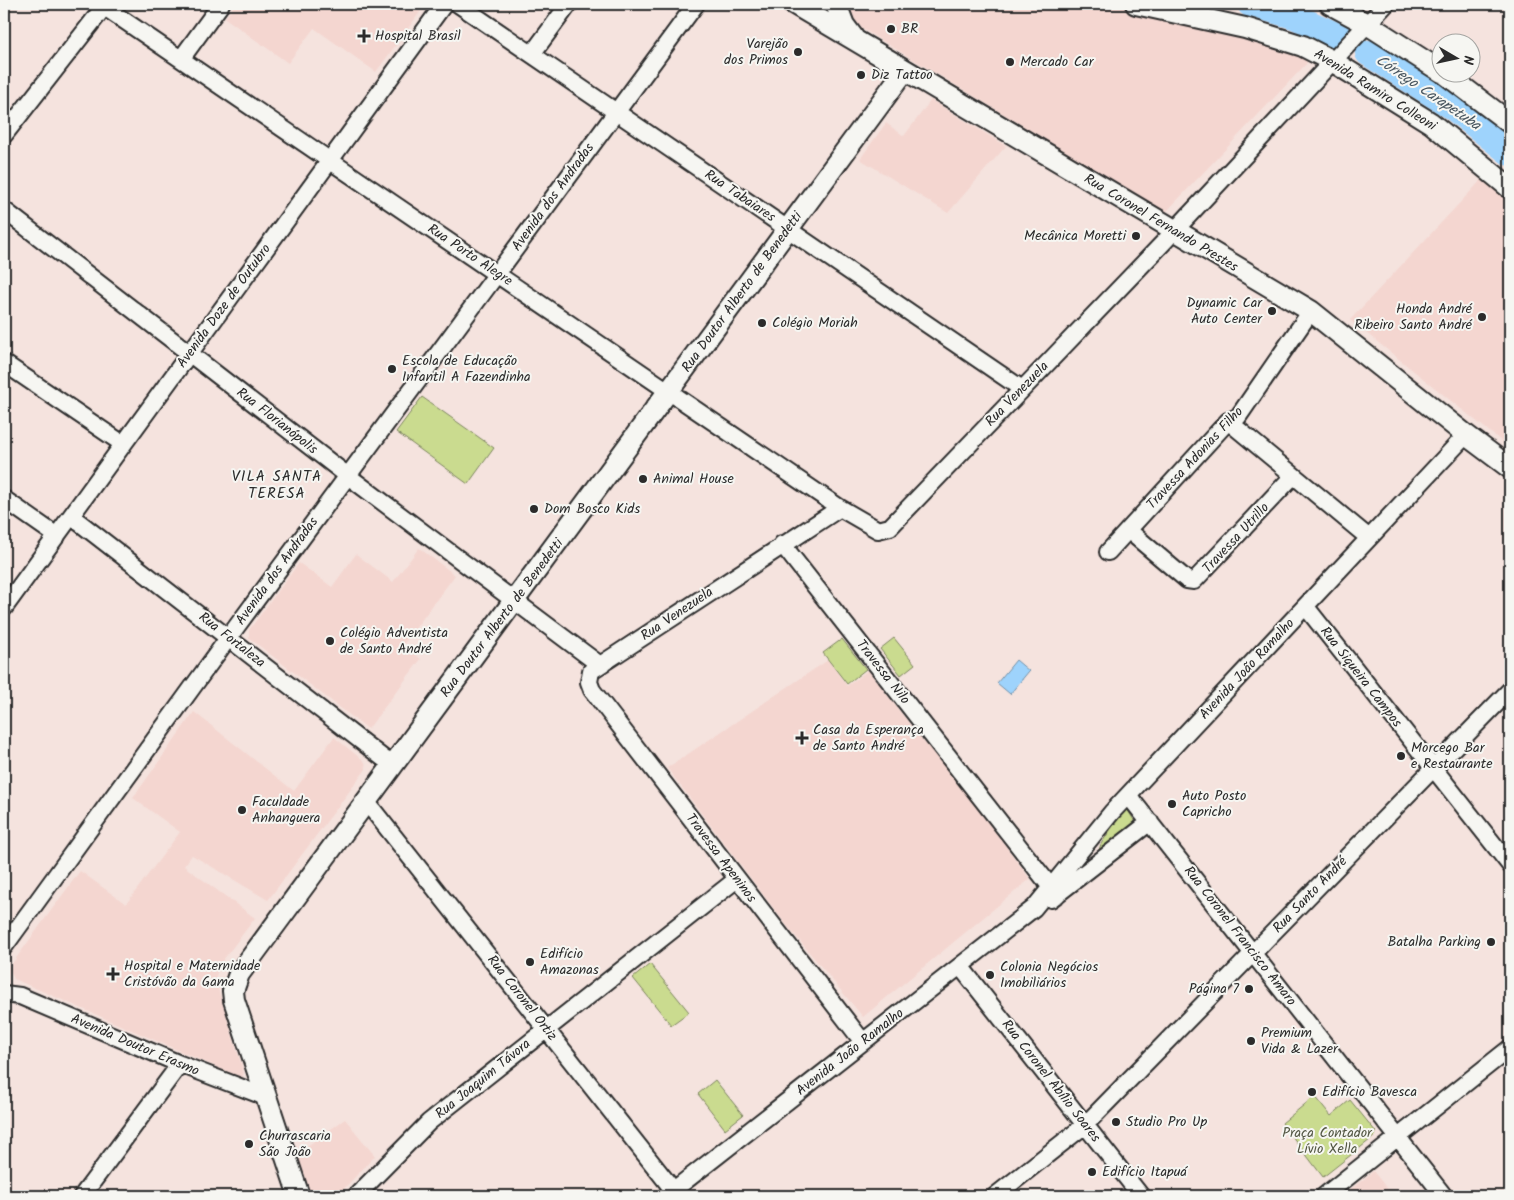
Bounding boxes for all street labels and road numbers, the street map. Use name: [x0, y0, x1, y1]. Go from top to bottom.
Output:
street label: Avenida Ramiro Colleoni: [1309, 43, 1441, 137]
street label: Avenida dos Andradas: [506, 138, 600, 256]
street label: Rua Tabaiares: [700, 164, 780, 228]
street label: Rua Coronel Fernando Prestes: [1080, 168, 1242, 278]
street label: Rua Doutor Alberto de Benedetti: [676, 206, 808, 377]
street label: Rua Porto Alegre: [423, 218, 518, 292]
street label: Avenida Doze de Outubro: [171, 239, 277, 373]
street label: Rua Venezuela: [980, 356, 1054, 432]
street label: Rua Florianópolis: [232, 382, 323, 460]
street label: Travessa Adonias Filho: [1141, 402, 1249, 514]
street label: Travessa Utrillo: [1197, 498, 1275, 578]
street label: Avenida dos Andradas: [230, 512, 324, 630]
street label: Rua Doutor Alberto de Benedetti: [435, 533, 570, 702]
street label: Rua Venezuela: [636, 581, 718, 647]
street label: Rua Fortaleza: [194, 607, 270, 673]
street label: Avenida João Ramalho: [1194, 613, 1300, 725]
street label: Rua Siqueira Campos: [1315, 622, 1407, 732]
street label: Travessa Nilo: [850, 635, 916, 709]
street label: Travessa Apeninos: [680, 809, 762, 907]
street label: Rua Santo André: [1267, 851, 1353, 938]
street label: Rua Coronel Francisco Amaro: [1178, 861, 1302, 1011]
street label: Rua Coronel Ortiz: [481, 950, 563, 1046]
street label: Avenida João Ramalho: [791, 1003, 909, 1101]
street label: Avenida Doutor Erasmo: [67, 1008, 203, 1082]
street label: Rua Coronel Abílio Soares: [996, 1015, 1106, 1147]
street label: Rua Joaquim Távora: [430, 1033, 536, 1125]

